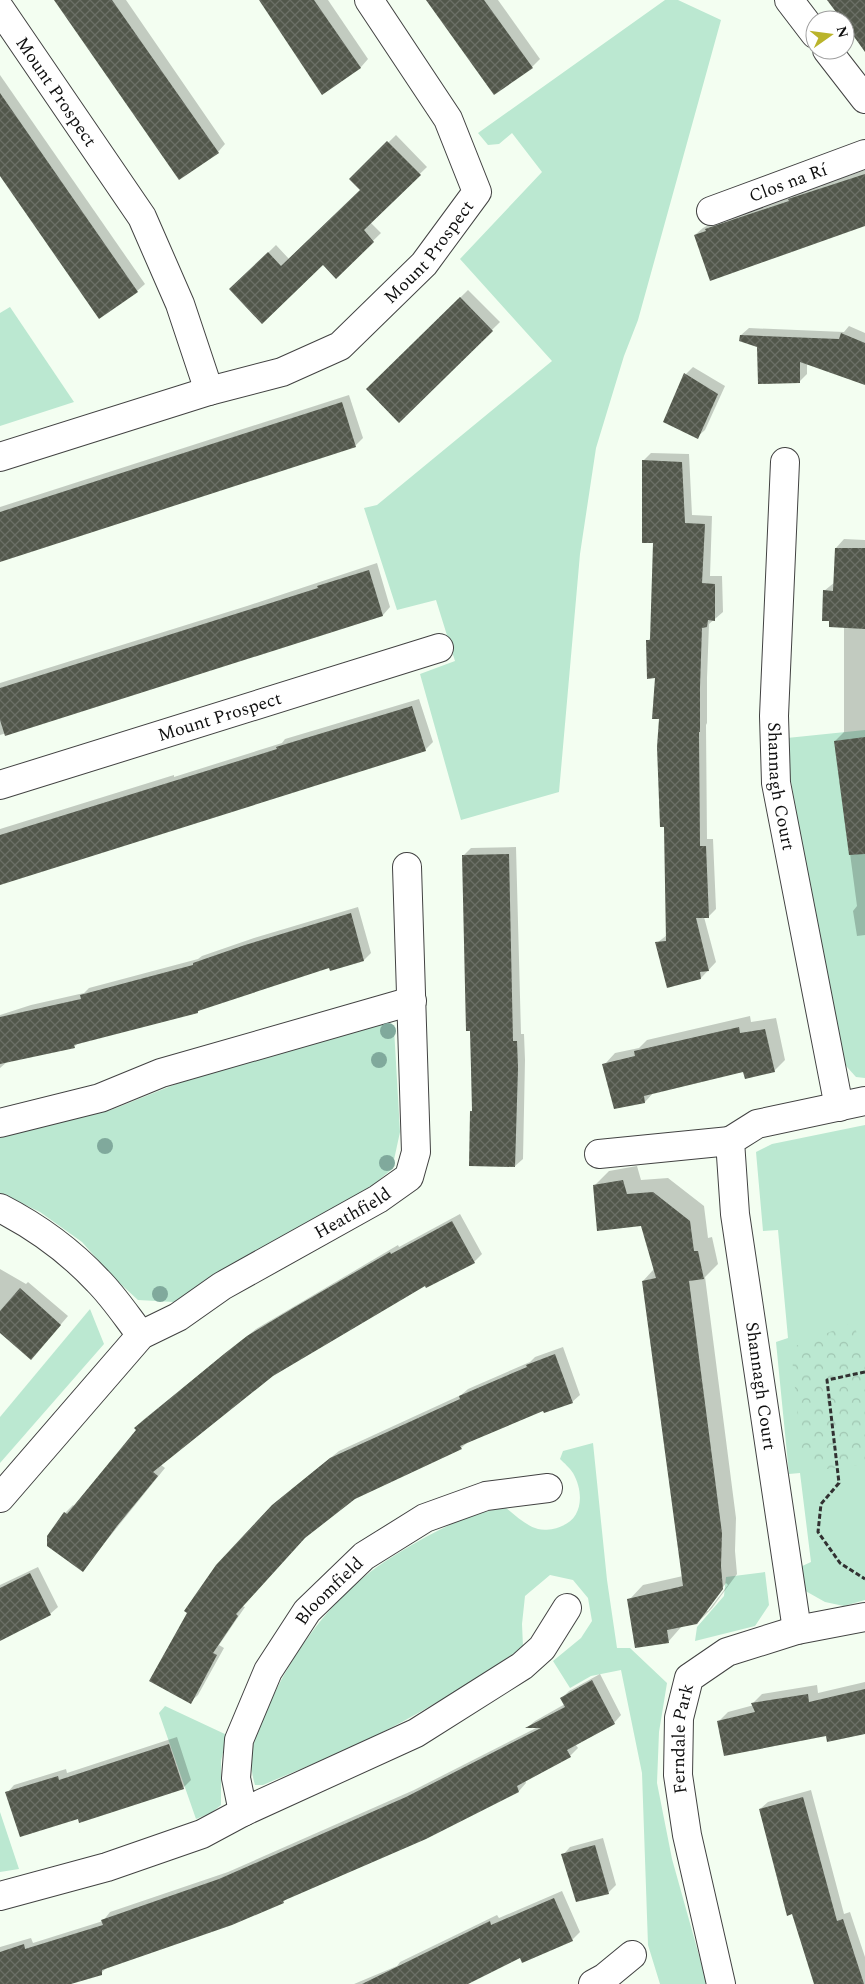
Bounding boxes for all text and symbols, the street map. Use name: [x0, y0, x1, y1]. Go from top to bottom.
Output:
north arrow: [805, 10, 855, 60]
text: N: [831, 24, 854, 40]
street label: Mount Prospect: [9, 31, 103, 153]
street label: Clos na Rí: [745, 156, 832, 210]
street label: Mount Prospect: [378, 195, 481, 310]
street label: Mount Prospect: [154, 685, 285, 749]
street label: Shannagh Court: [760, 722, 802, 853]
street label: Heathfield: [309, 1181, 397, 1246]
street label: Shannagh Court: [738, 1320, 783, 1452]
street label: Bloomfield: [288, 1551, 370, 1630]
street label: Ferndale Park: [665, 1681, 701, 1796]

